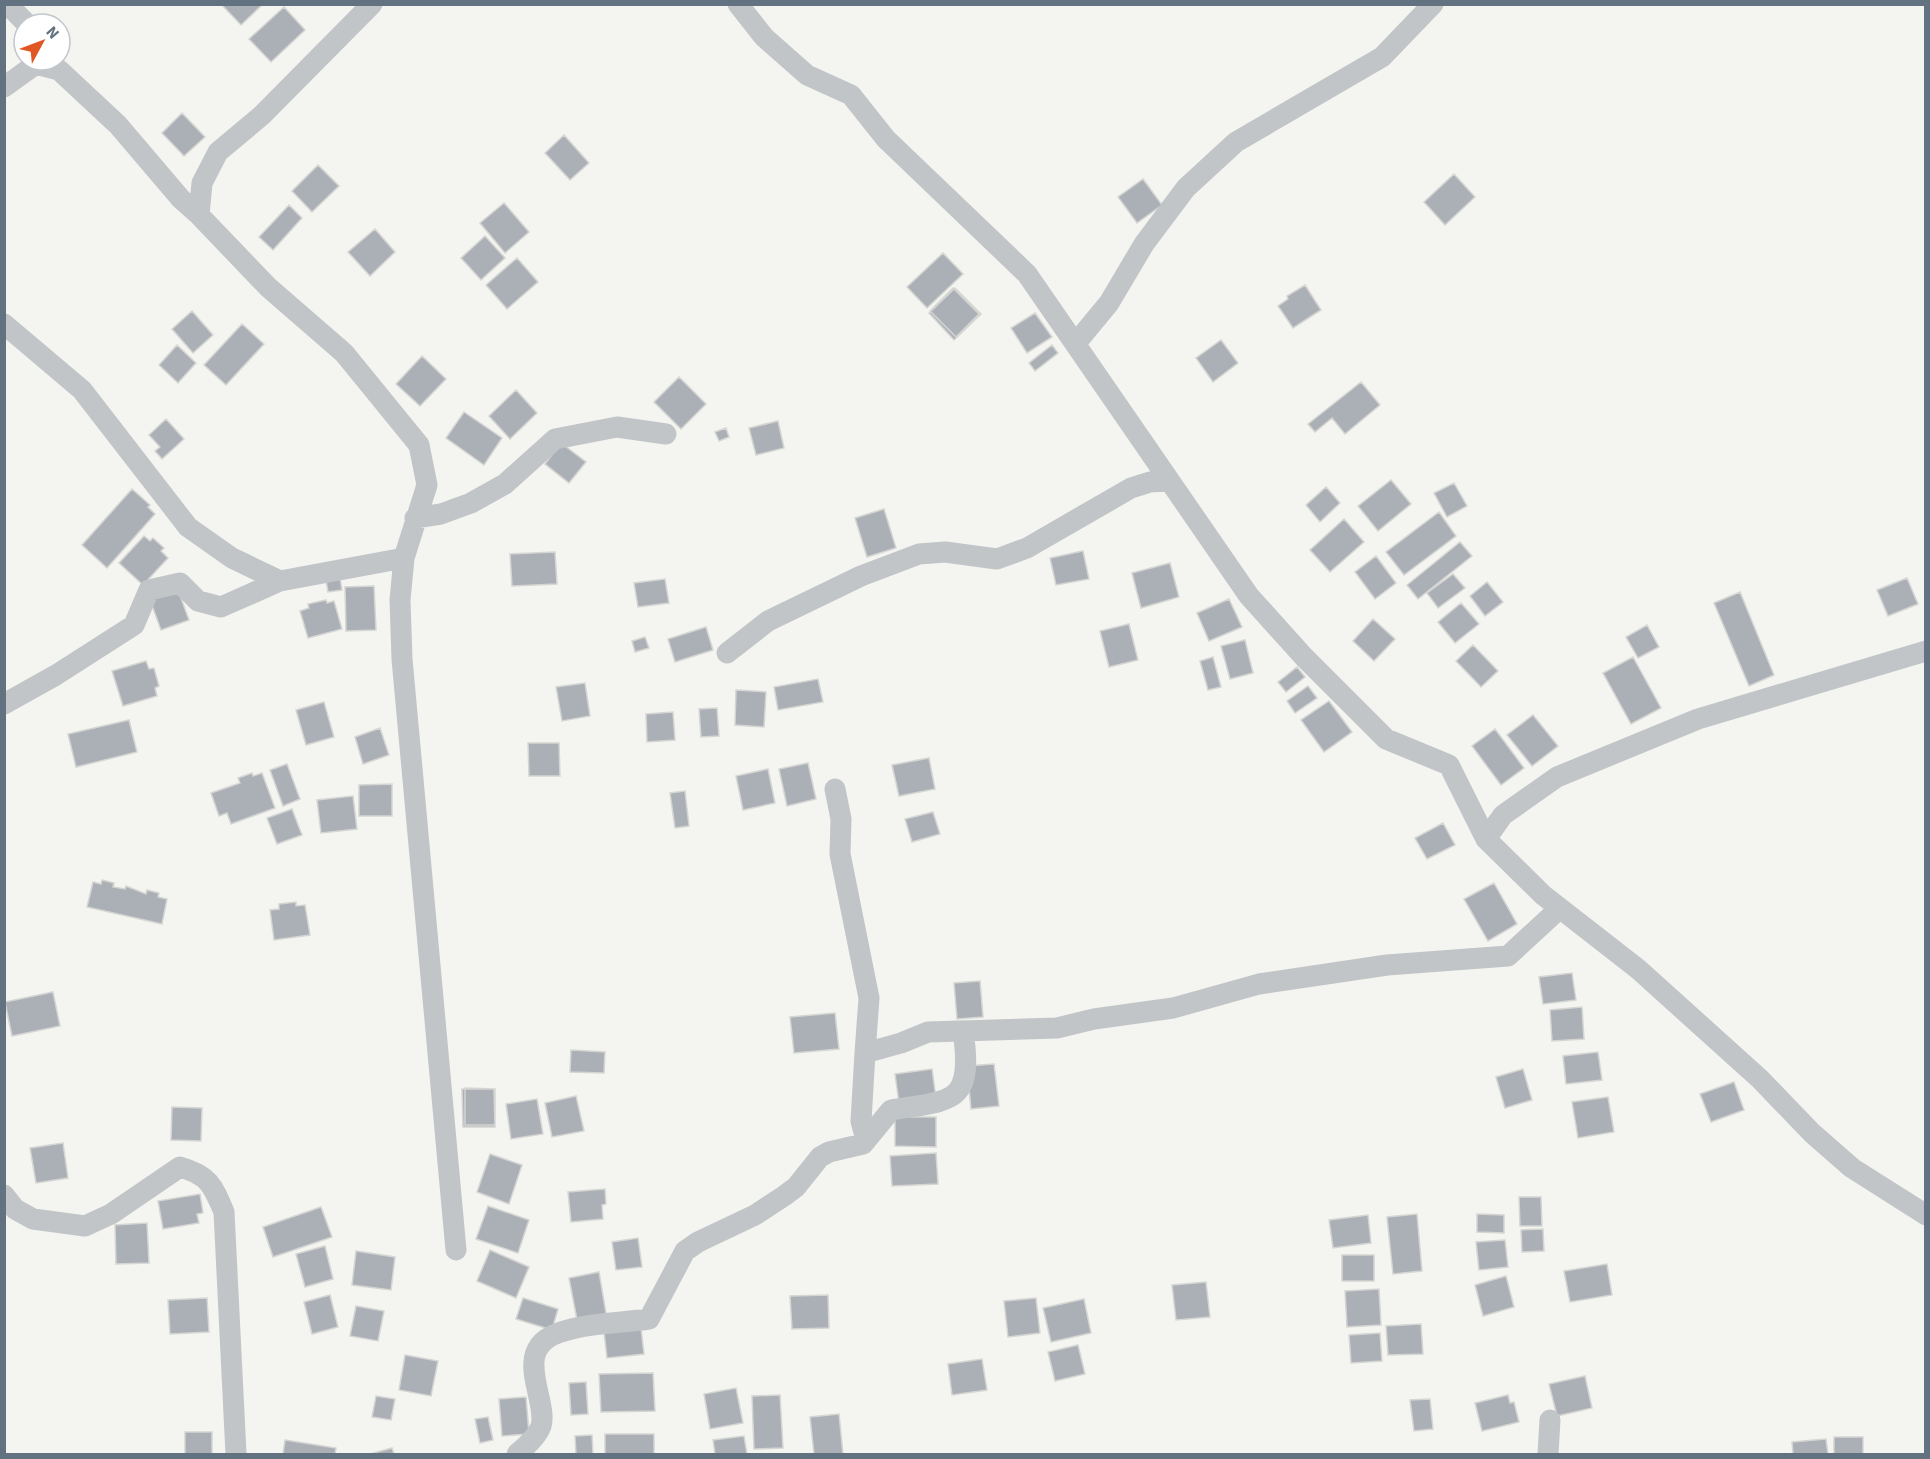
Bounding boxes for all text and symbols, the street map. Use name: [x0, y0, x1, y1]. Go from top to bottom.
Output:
north arrow: [12, 12, 72, 72]
text: N: [41, 22, 64, 44]

